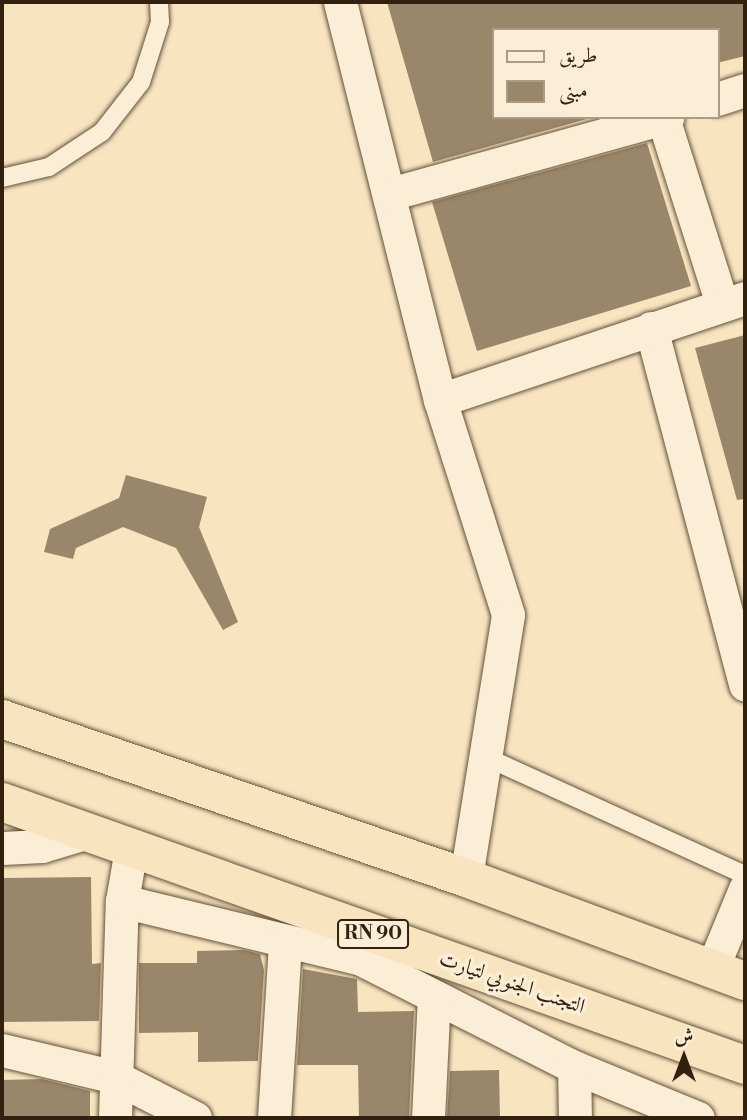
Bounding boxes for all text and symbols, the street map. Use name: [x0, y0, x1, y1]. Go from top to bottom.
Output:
legend: [491, 28, 719, 119]
text: طريق: [559, 43, 597, 69]
text: مبنى: [559, 78, 588, 104]
road number: RN 90: [336, 918, 410, 950]
street label: التجنب الجنوبي لتيارت: [436, 946, 588, 1020]
north arrow: [649, 1022, 719, 1092]
text: ش: [675, 1024, 693, 1048]

